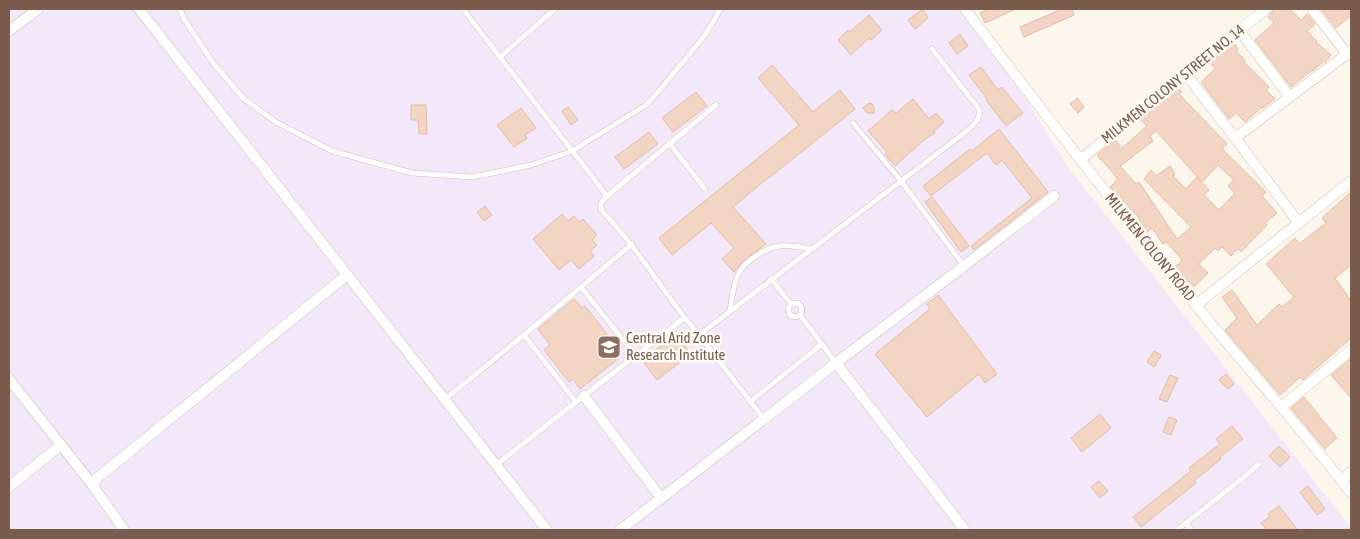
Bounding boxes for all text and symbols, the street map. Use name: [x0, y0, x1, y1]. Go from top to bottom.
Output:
street label: MILKMEN COLONY STREET NO. 14: [1098, 21, 1248, 147]
street label: MILKMEN COLONY ROAD: [1102, 190, 1199, 304]
place label: Central Arid Zone Research Institute: [626, 329, 726, 363]
school or university icon: Central Arid Zone Research Institute: [596, 334, 622, 360]

